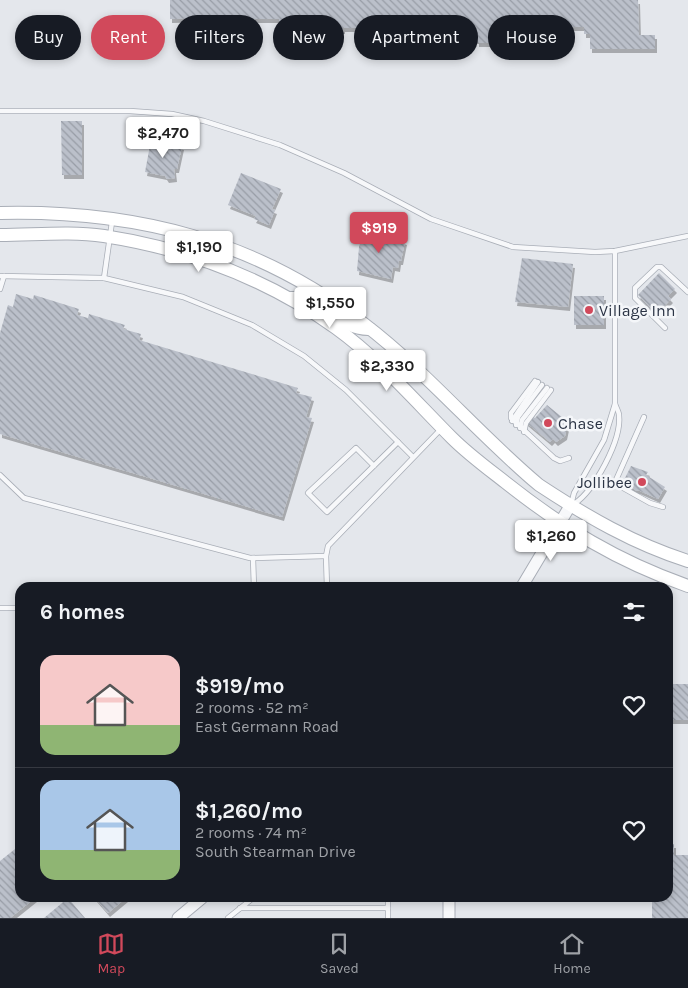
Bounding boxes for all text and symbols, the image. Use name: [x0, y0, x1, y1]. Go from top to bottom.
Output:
chip: Buy: [15, 15, 81, 60]
chip: Rent: [91, 15, 165, 60]
chip: Filters: [175, 15, 263, 60]
chip: New: [273, 15, 344, 60]
chip: Apartment: [354, 15, 478, 60]
chip: House: [488, 15, 575, 60]
pin: $2,470: [122, 116, 204, 159]
text: $2,470: [137, 123, 189, 142]
pin: $919: [349, 212, 409, 254]
text: $919: [361, 218, 397, 237]
pin: $1,190: [158, 230, 240, 273]
text: $1,190: [176, 237, 222, 256]
pin: $1,550: [289, 286, 371, 329]
text: $1,550: [305, 293, 355, 312]
place label: Village Inn: [599, 301, 675, 320]
marker: Village Inn: [583, 304, 595, 316]
pin: $2,330: [346, 350, 428, 392]
text: $2,330: [360, 356, 414, 375]
place label: Chase: [558, 414, 603, 433]
marker: Chase: [542, 417, 554, 429]
place label: Jollibee: [577, 473, 632, 492]
marker: Jollibee: [636, 476, 648, 488]
pin: $1,260: [510, 520, 592, 562]
text: $1,260: [526, 526, 576, 545]
icon: filters: [620, 598, 648, 626]
text: 6 homes: [40, 600, 125, 624]
text: $919/mo: [195, 674, 284, 698]
icon: home: [80, 675, 140, 735]
icon: heart: [620, 691, 648, 719]
text: 2 rooms · 52 m²: [195, 698, 309, 717]
text: East Germann Road: [195, 717, 339, 736]
text: $1,260/mo: [195, 799, 303, 823]
icon: home: [80, 800, 140, 860]
icon: heart: [620, 816, 648, 844]
text: 2 rooms · 74 m²: [195, 823, 307, 842]
text: South Stearman Drive: [195, 842, 356, 861]
tab: Map: [97, 930, 125, 977]
tab: Saved: [320, 930, 359, 977]
tab: Home: [553, 930, 591, 977]

